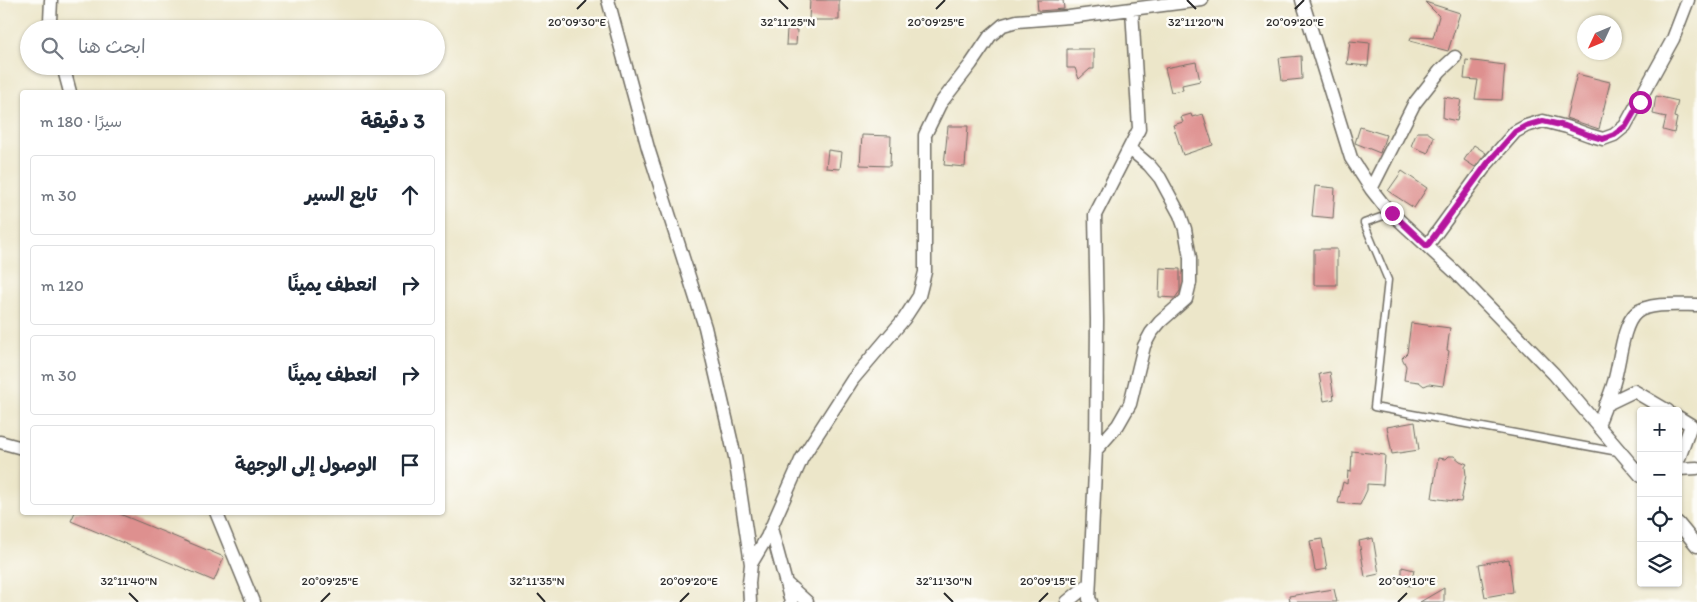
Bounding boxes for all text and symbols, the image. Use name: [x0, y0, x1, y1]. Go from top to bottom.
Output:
text: 20°09'30"E: [548, 15, 606, 29]
text: 32°11'25"N: [761, 15, 815, 29]
text: 20°09'25"E: [908, 15, 965, 29]
text: 32°11'20"N: [1168, 15, 1224, 29]
text: 20°09'20"E: [1266, 15, 1324, 29]
north arrow: [1577, 15, 1622, 60]
search box: [20, 20, 445, 75]
icon: search: [38, 34, 66, 62]
text: ابحث هنا: [78, 35, 146, 58]
route start: [1629, 91, 1652, 114]
text: 3 دقيقة: [360, 108, 425, 133]
text: سيرًا · 180 m: [40, 112, 122, 131]
icon: ahead: [396, 181, 424, 209]
text: تابع السير: [305, 183, 377, 206]
text: 30 m: [41, 186, 77, 205]
route end: [1381, 202, 1404, 225]
icon: right: [396, 271, 424, 299]
text: انعطف يمينًا: [288, 273, 377, 296]
text: 120 m: [41, 276, 84, 295]
icon: right: [396, 361, 424, 389]
text: انعطف يمينًا: [288, 363, 377, 386]
text: 30 m: [41, 366, 77, 385]
map controls: [1637, 407, 1682, 587]
button: +: [1637, 407, 1682, 452]
icon: arrive: [396, 451, 424, 479]
button: −: [1637, 452, 1682, 497]
text: الوصول إلى الوجهة: [235, 453, 377, 476]
button: locate: [1637, 497, 1682, 542]
button: layers: [1637, 542, 1682, 587]
text: 32°11'40"N: [101, 574, 157, 588]
text: 20°09'25"E: [302, 574, 359, 588]
text: 32°11'35"N: [509, 574, 565, 588]
text: 20°09'20"E: [660, 574, 718, 588]
text: 32°11'30"N: [916, 574, 972, 588]
text: 20°09'15"E: [1020, 574, 1076, 588]
text: 20°09'10"E: [1378, 574, 1436, 588]

